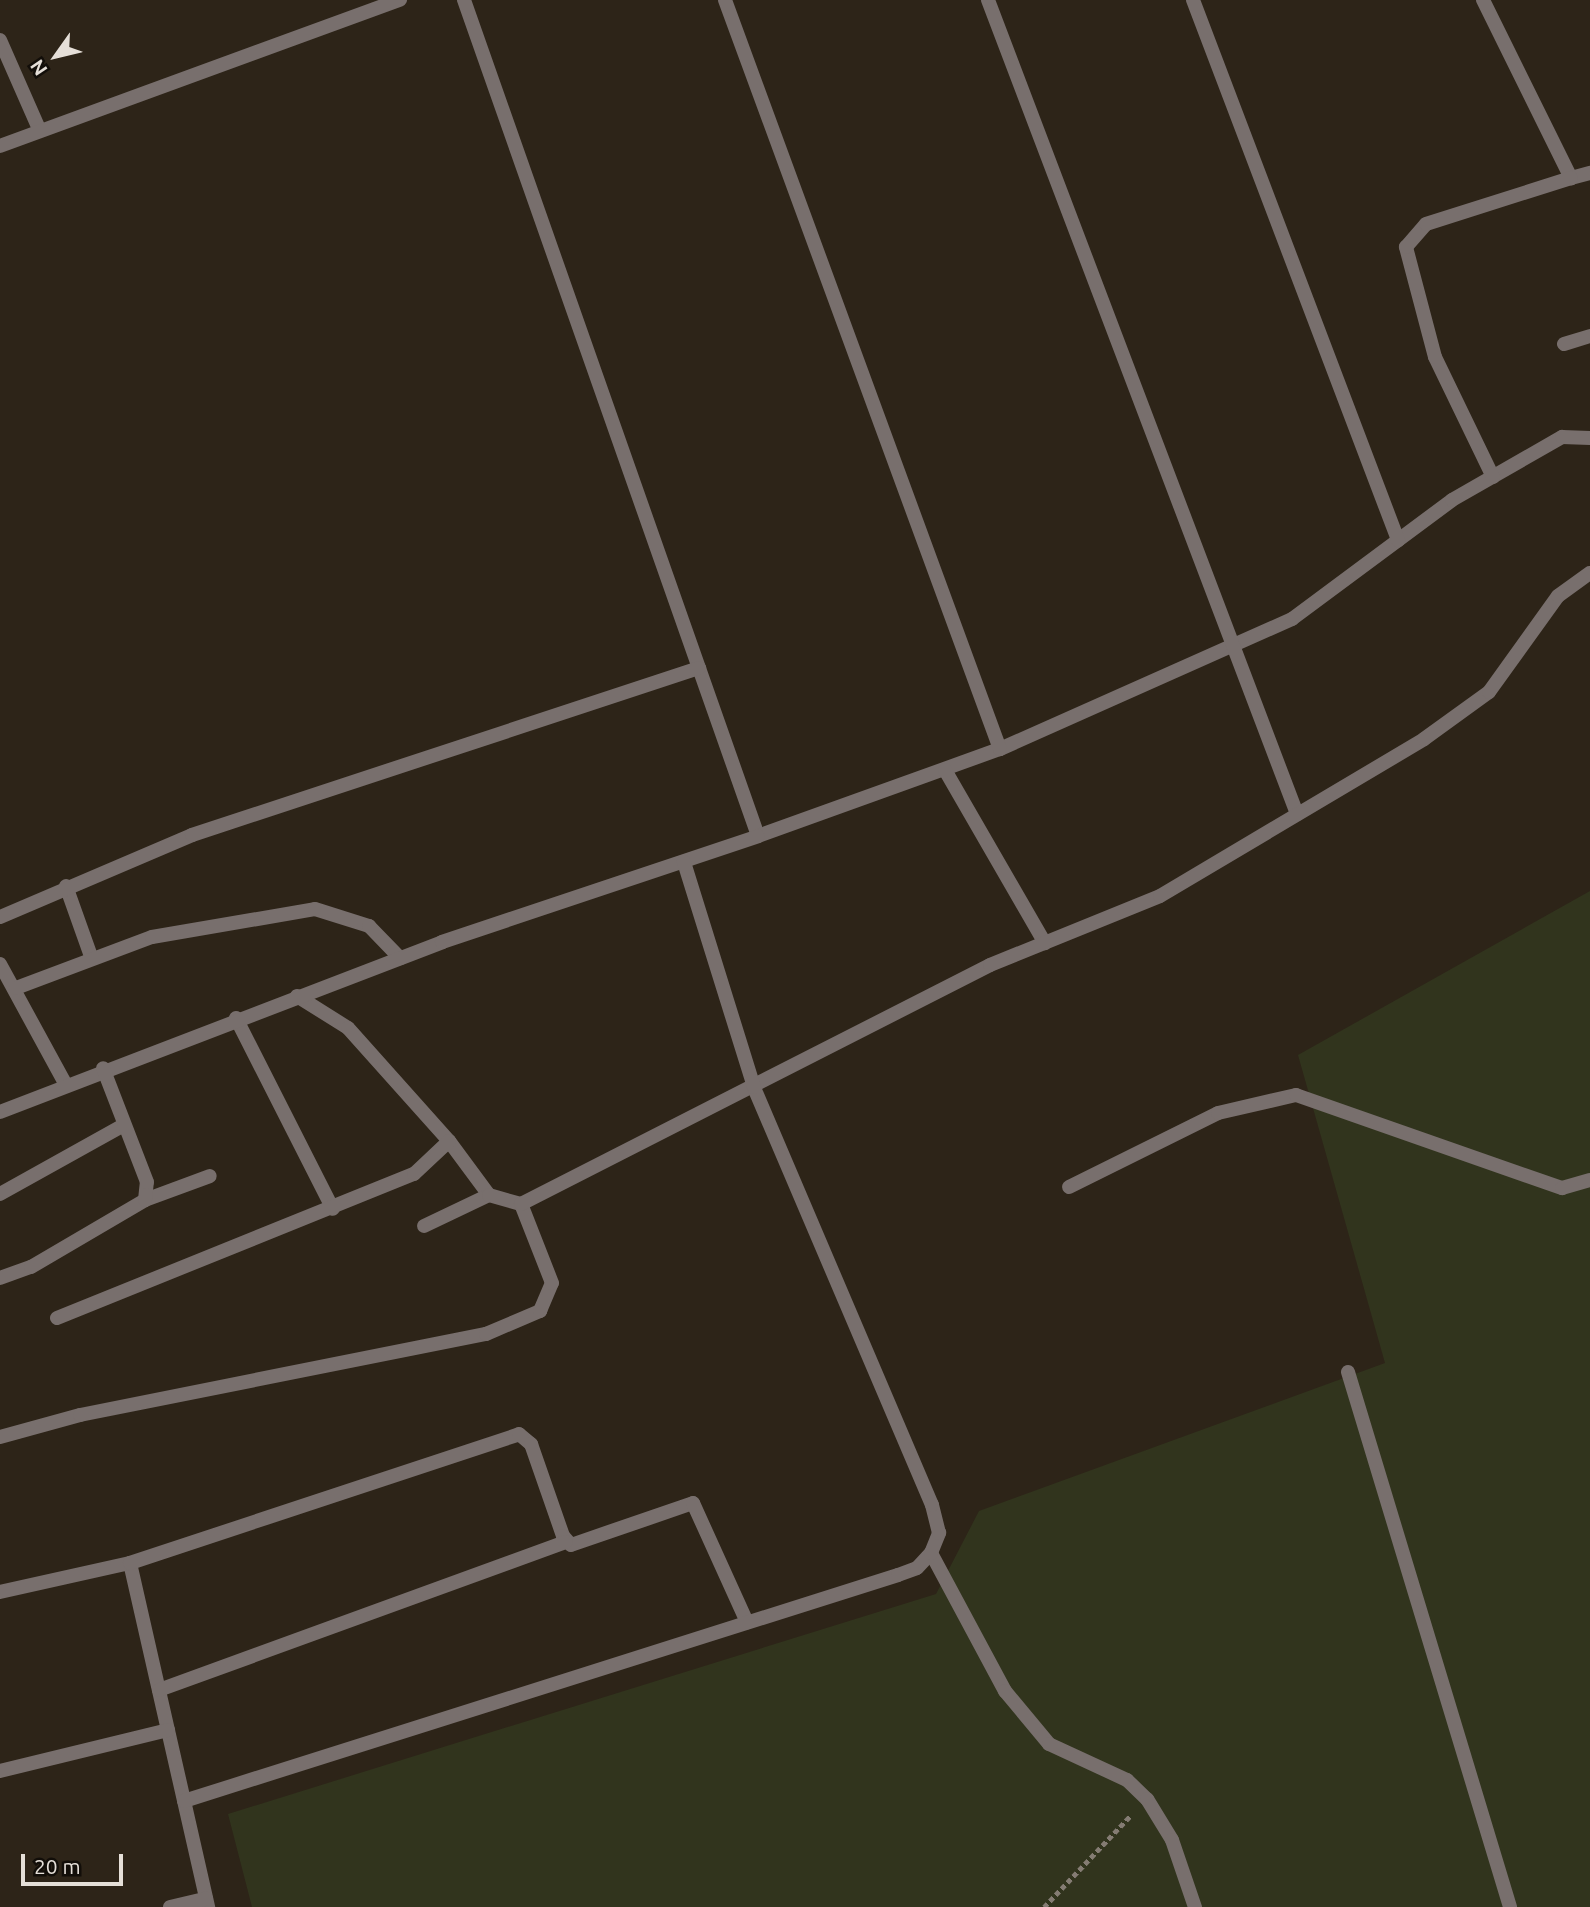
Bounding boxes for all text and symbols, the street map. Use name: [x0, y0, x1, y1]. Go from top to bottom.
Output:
north arrow: [21, 21, 91, 91]
text: N: [26, 56, 52, 80]
scale bar: [24, 1840, 126, 1884]
text: 20 m: [34, 1854, 81, 1878]

